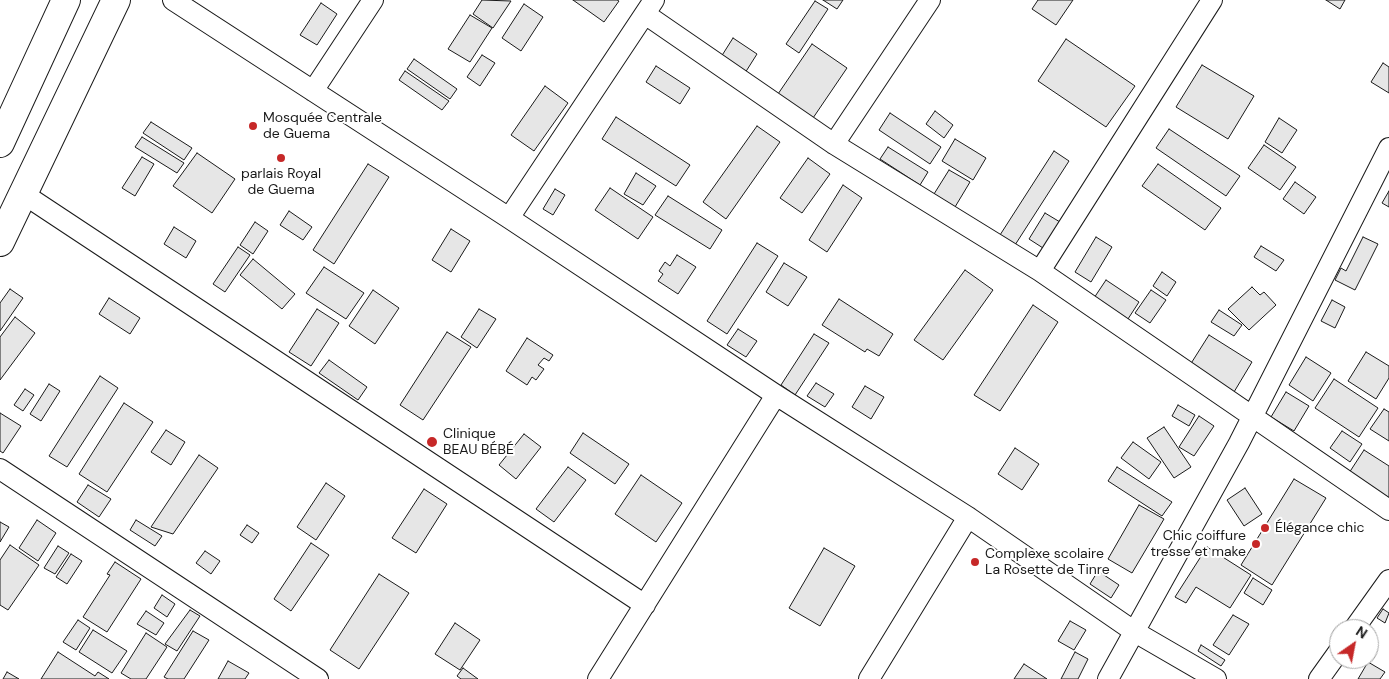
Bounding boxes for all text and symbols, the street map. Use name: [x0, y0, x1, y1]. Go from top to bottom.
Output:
place label: Mosquée Centrale de Guema: [263, 110, 382, 142]
marker: Mosquée Centrale de Guema: [247, 120, 259, 132]
marker: parlais Royal de Guema: [275, 152, 287, 164]
place label: parlais Royal de Guema: [241, 166, 321, 198]
place label: Clinique BEAU BÉBÉ: [443, 426, 514, 458]
marker: Clinique BEAU BÉBÉ: [425, 435, 439, 449]
place label: Élégance chic: [1275, 520, 1365, 536]
marker: Élégance chic: [1259, 522, 1271, 534]
place label: Chic coiffure tresse et make: [1150, 528, 1246, 560]
marker: Chic coiffure tresse et make: [1250, 538, 1262, 550]
place label: Complexe scolaire La Rosette de Tinre: [985, 546, 1110, 578]
marker: Complexe scolaire La Rosette de Tinre: [969, 556, 981, 568]
north arrow: [1329, 619, 1379, 669]
text: N: [1352, 622, 1371, 643]

